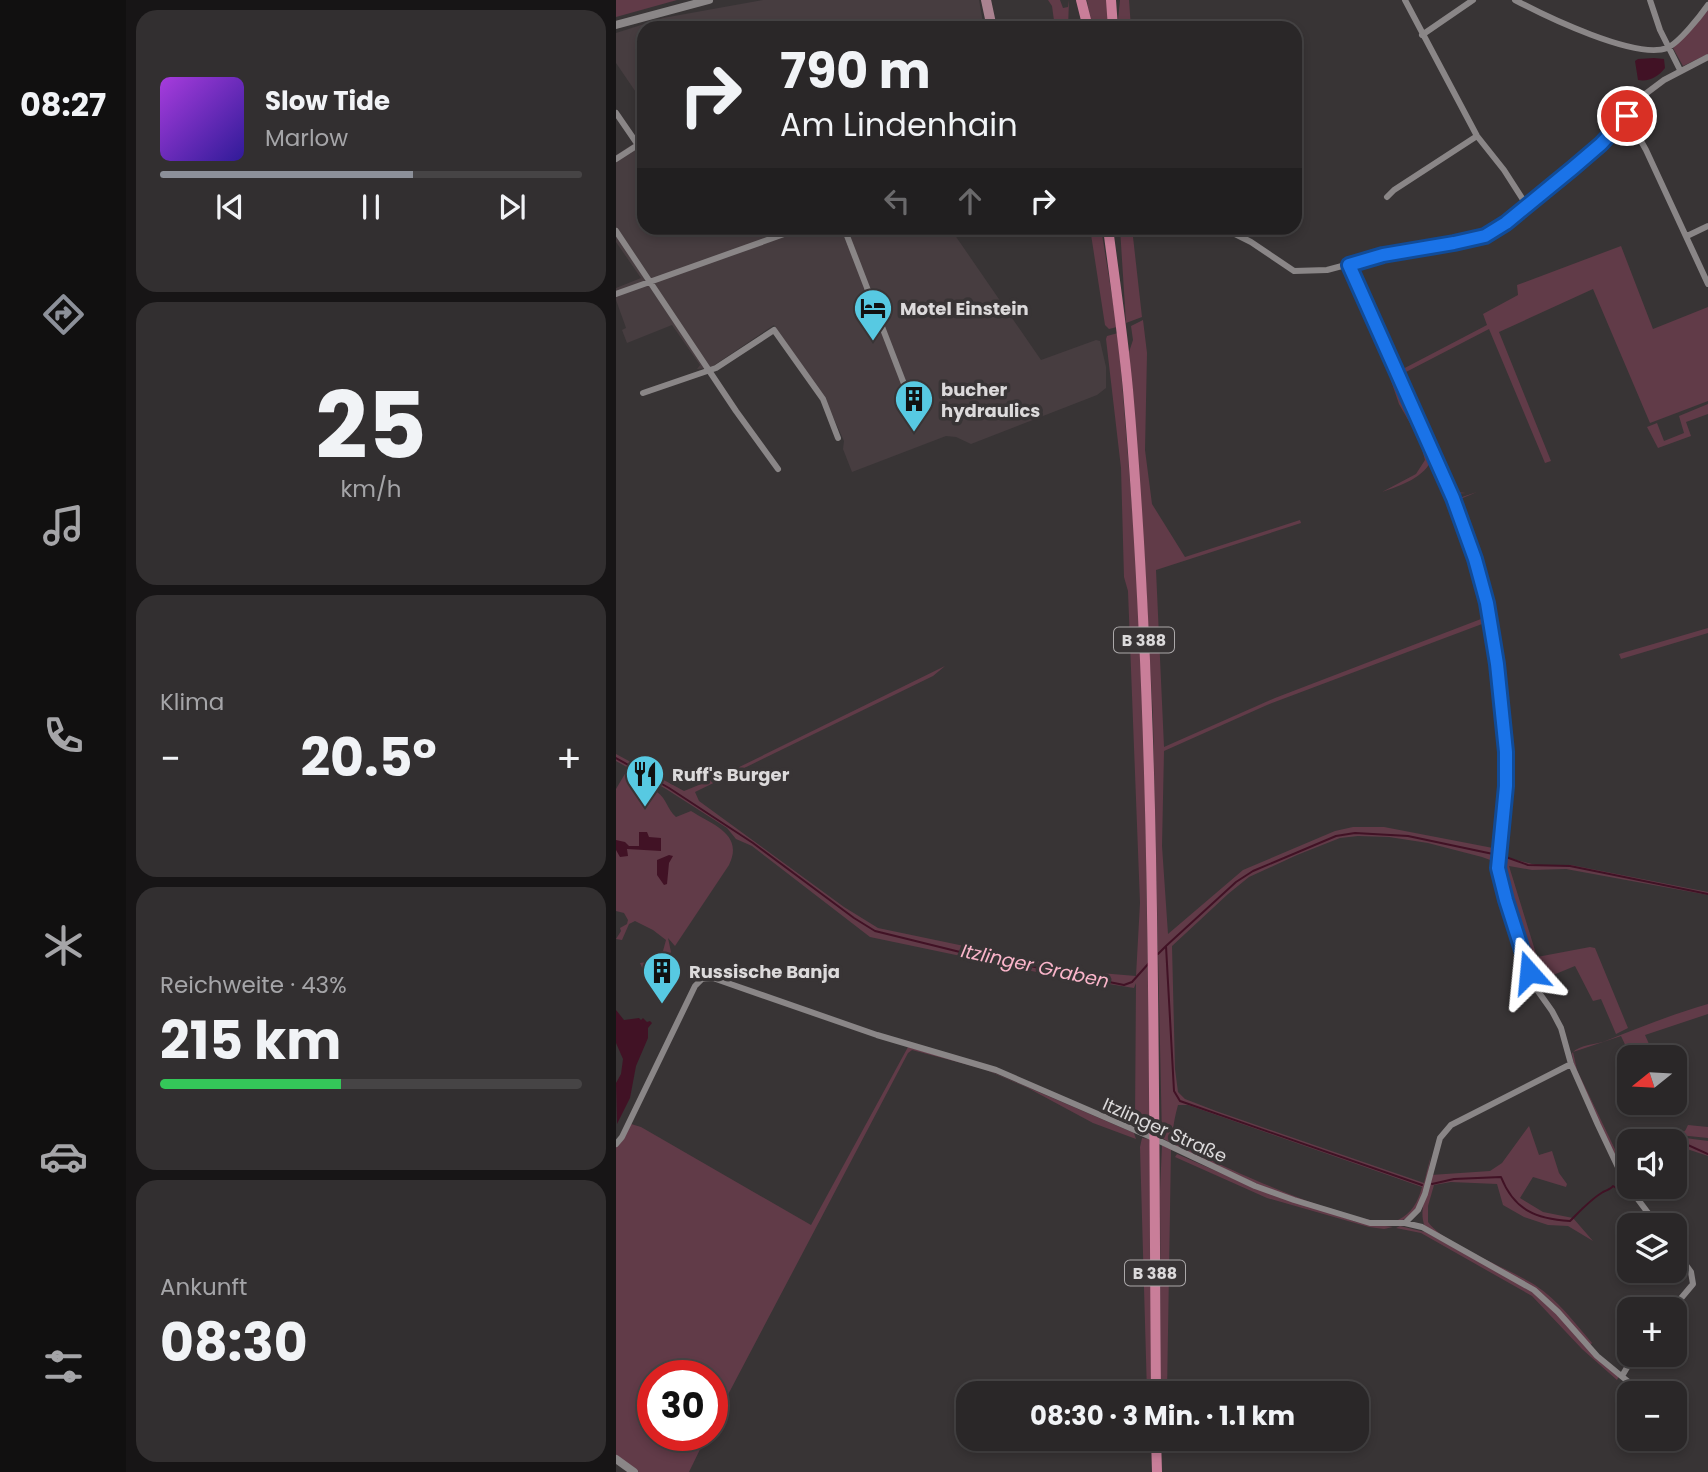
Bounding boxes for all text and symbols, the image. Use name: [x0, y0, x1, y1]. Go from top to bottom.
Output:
text: 790 m: [780, 37, 931, 105]
icon: right: [665, 49, 756, 140]
text: 08:27: [20, 82, 106, 127]
text: Slow Tide: [265, 83, 390, 119]
pin: [1597, 86, 1657, 146]
icon: arrive: [1608, 97, 1646, 135]
text: Am Lindenhain: [780, 102, 1018, 147]
text: Marlow: [265, 122, 348, 154]
icon: left: [878, 182, 916, 220]
icon: ahead: [951, 182, 989, 220]
icon: right: [1024, 182, 1062, 220]
icon: previous: [211, 188, 249, 226]
icon: pause: [352, 188, 390, 226]
icon: next: [493, 188, 531, 226]
hotel icon: Motel Einstein: [852, 287, 894, 342]
icon: directions: [39, 290, 88, 339]
place label: Motel Einstein: [900, 296, 1029, 321]
text: 25: [315, 362, 427, 490]
place label: bucher hydraulics: [941, 377, 1040, 423]
building icon: bucher hydraulics: [893, 378, 935, 433]
text: km/h: [340, 473, 402, 505]
icon: music: [39, 501, 88, 550]
road number: B 388: [1114, 628, 1174, 652]
text: Klima: [160, 686, 224, 718]
icon: phone: [39, 711, 88, 760]
text: 20.5°: [300, 721, 437, 794]
text: −: [160, 732, 181, 785]
text: +: [556, 732, 582, 785]
restaurant icon: Ruff's Burger: [624, 753, 666, 808]
place label: Ruff's Burger: [672, 762, 790, 787]
icon: climate: [39, 921, 88, 970]
position arrow: [1492, 935, 1566, 1009]
water label: Itzlinger Graben: [959, 937, 1111, 995]
building icon: Russische Banja: [641, 950, 683, 1005]
place label: Russische Banja: [689, 959, 840, 984]
text: Reichweite · 43%: [160, 969, 347, 1001]
text: 215 km: [160, 1004, 341, 1077]
north arrow: [1617, 1045, 1687, 1115]
map controls: [1617, 1045, 1687, 1451]
street label: Itzlinger Straße: [1099, 1091, 1231, 1169]
button: sound: [1617, 1129, 1687, 1199]
icon: car: [39, 1132, 88, 1181]
button: layers: [1617, 1213, 1687, 1283]
road number: B 388: [1125, 1260, 1185, 1286]
text: Ankunft: [160, 1271, 247, 1303]
button: +: [1617, 1297, 1687, 1367]
text: 08:30: [160, 1306, 308, 1379]
icon: filters: [39, 1342, 88, 1391]
speed limit sign: 30: [637, 1360, 728, 1451]
button: −: [1617, 1381, 1687, 1451]
text: 08:30 · 3 Min. · 1.1 km: [1030, 1398, 1295, 1434]

